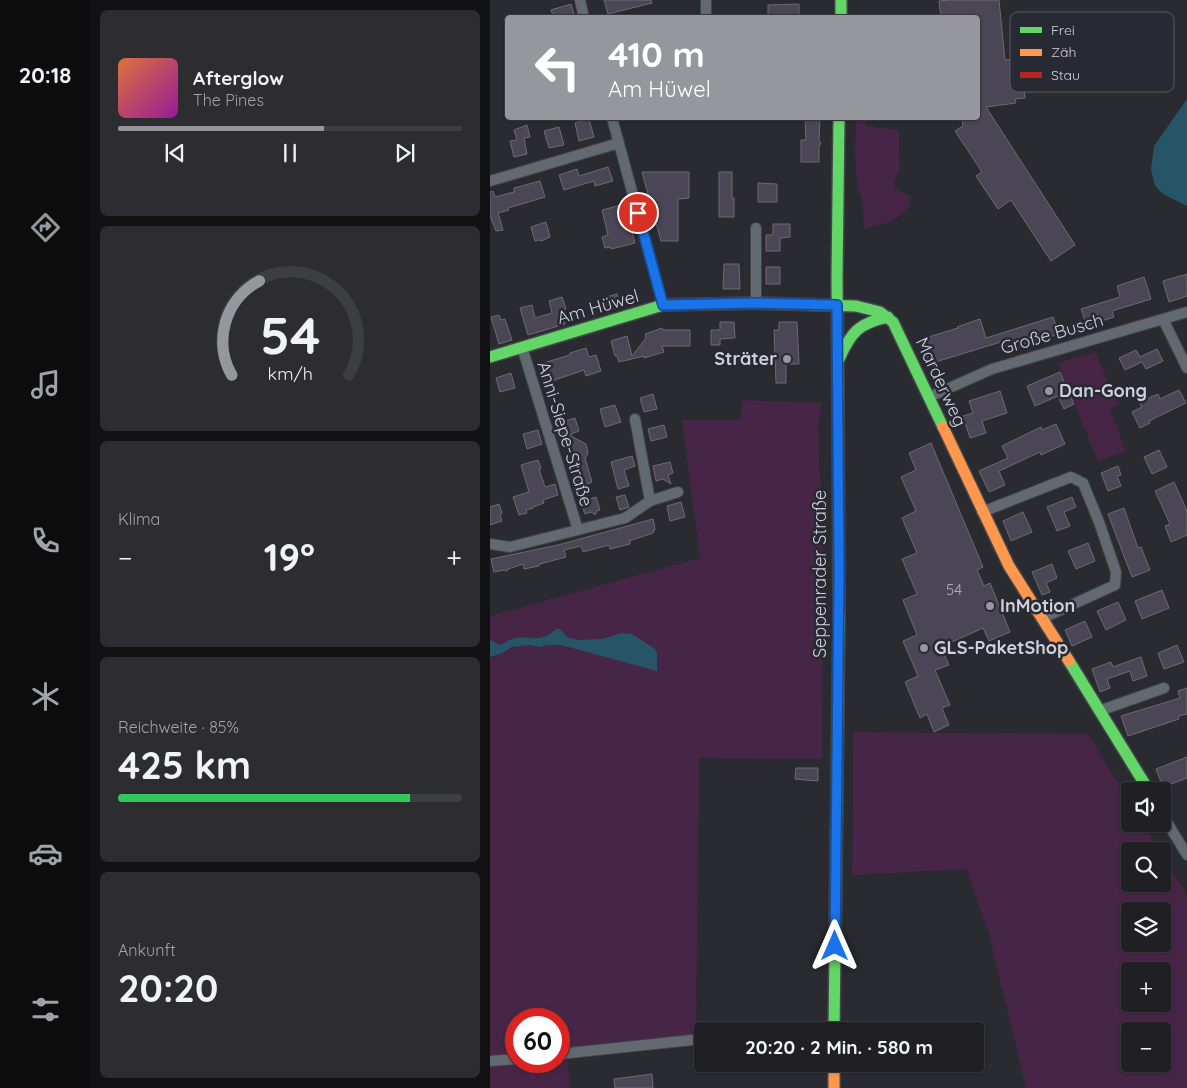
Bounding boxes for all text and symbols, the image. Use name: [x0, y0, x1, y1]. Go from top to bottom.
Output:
legend: [1010, 12, 1174, 92]
text: Frei: [1051, 21, 1075, 39]
text: 410 m: [608, 32, 705, 76]
icon: left: [525, 35, 590, 100]
text: Zäh: [1051, 43, 1076, 61]
text: 20:18: [19, 61, 71, 89]
text: Afterglow: [193, 66, 284, 90]
text: Stau: [1051, 66, 1080, 84]
text: Am Hüwel: [608, 75, 711, 103]
text: The Pines: [193, 90, 264, 110]
icon: previous: [161, 139, 189, 167]
icon: pause: [276, 139, 304, 167]
icon: next: [391, 139, 419, 167]
pin: [617, 192, 659, 234]
icon: arrive: [624, 199, 652, 227]
icon: directions: [28, 210, 63, 245]
street label: Am Hüwel: [554, 284, 641, 329]
text: 54: [260, 302, 320, 367]
street label: Große Busch: [998, 308, 1106, 359]
street label: Marderweg: [911, 333, 972, 430]
place label: Sträter: [714, 347, 777, 370]
marker: Sträter: [781, 353, 793, 365]
street label: Anni-Siepe-Straße: [532, 359, 598, 509]
text: km/h: [267, 362, 313, 384]
icon: music: [28, 367, 63, 402]
place label: Dan-Gong: [1059, 379, 1147, 402]
marker: Dan-Gong: [1043, 385, 1055, 397]
street label: Seppenrader Straße: [808, 490, 831, 658]
text: Klima: [118, 509, 160, 529]
icon: phone: [28, 523, 63, 558]
text: 19°: [264, 533, 315, 581]
text: −: [118, 540, 133, 575]
text: +: [446, 540, 462, 575]
house number: 54: [946, 580, 962, 599]
place label: InMotion: [1000, 594, 1075, 617]
marker: InMotion: [984, 600, 996, 612]
place label: GLS-PaketShop: [934, 636, 1068, 659]
marker: GLS-PaketShop: [918, 642, 930, 654]
icon: climate: [28, 679, 63, 714]
text: Reichweite · 85%: [118, 717, 239, 737]
text: 425 km: [118, 741, 251, 789]
map controls: [1121, 782, 1171, 1072]
button: sound: [1121, 782, 1171, 832]
icon: car: [28, 836, 63, 871]
button: search: [1121, 842, 1171, 892]
button: layers: [1121, 902, 1171, 952]
position arrow: [808, 919, 860, 971]
text: Ankunft: [118, 940, 176, 960]
button: +: [1121, 962, 1171, 1012]
text: 20:20: [118, 964, 218, 1012]
icon: filters: [28, 992, 63, 1027]
speed limit sign: 60: [505, 1008, 570, 1073]
button: −: [1121, 1022, 1171, 1072]
text: 20:20 · 2 Min. · 580 m: [745, 1035, 933, 1059]

